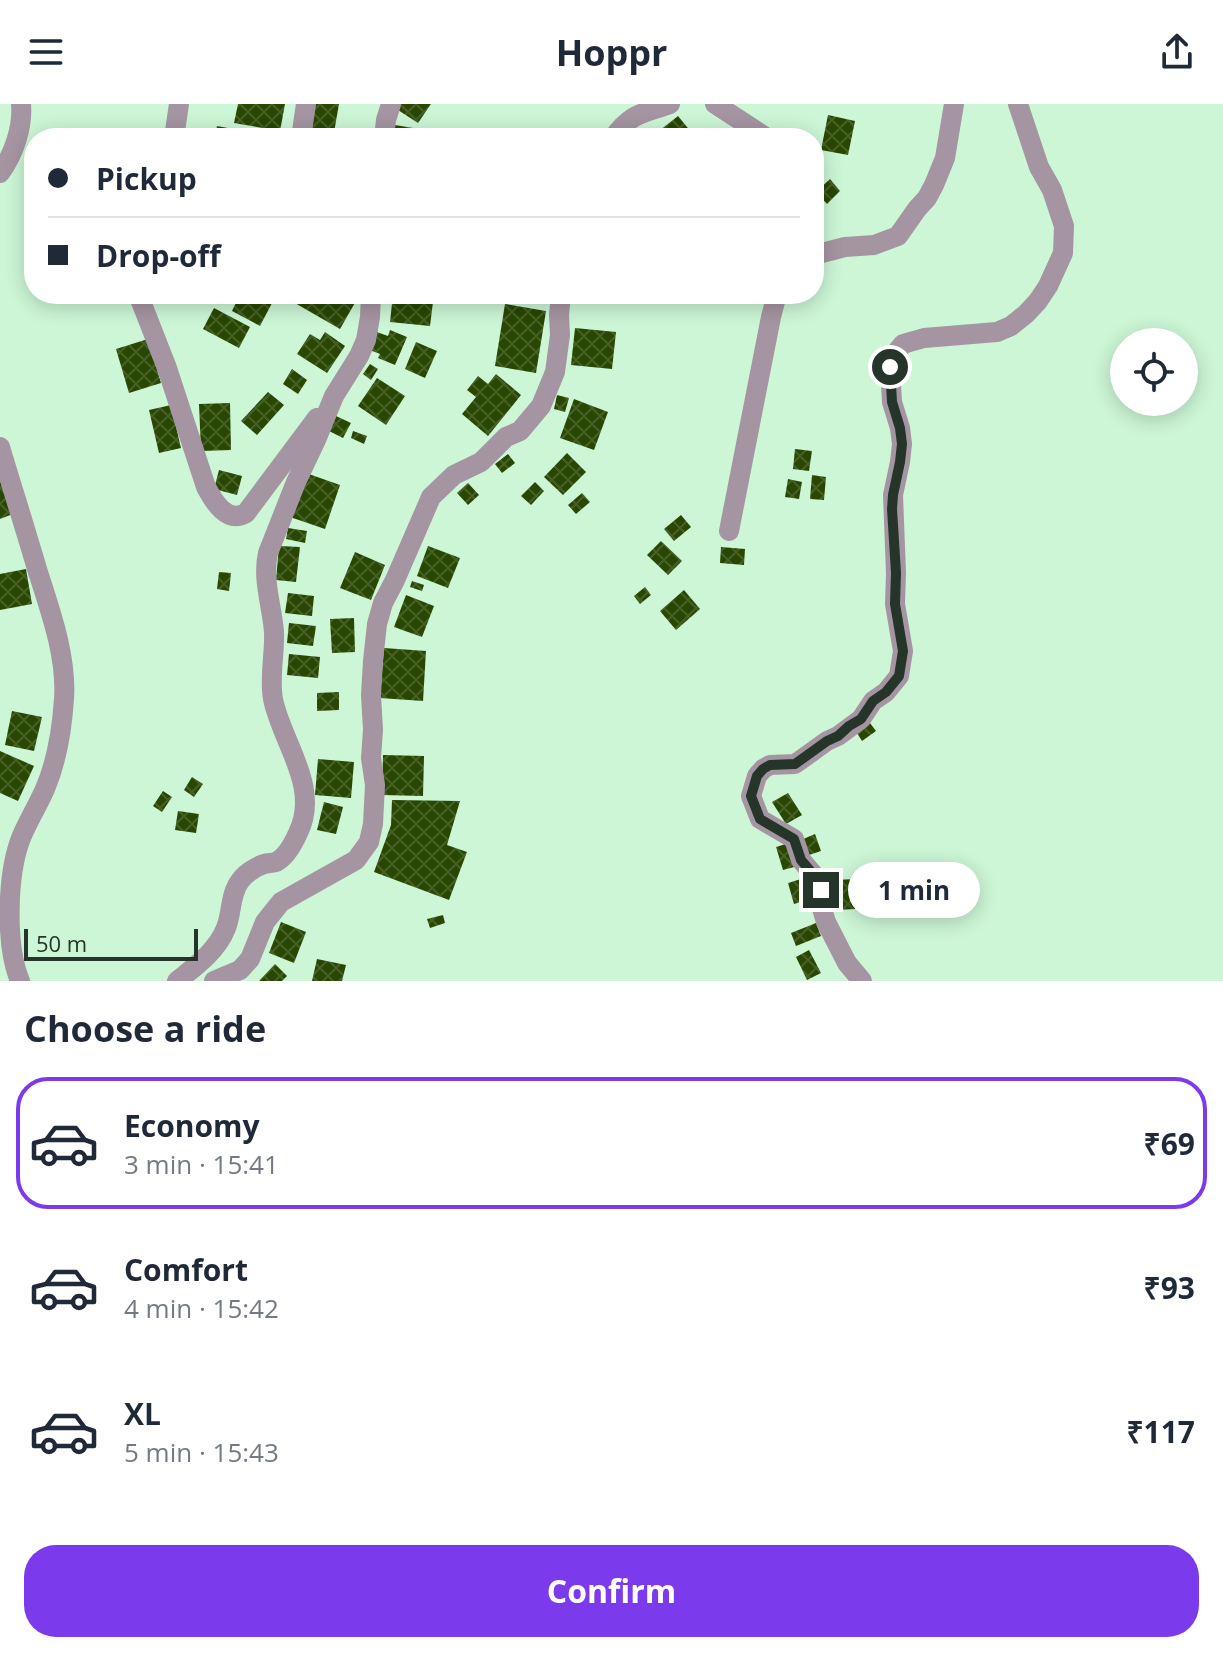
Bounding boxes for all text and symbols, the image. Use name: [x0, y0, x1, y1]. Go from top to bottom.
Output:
text: Hoppr: [556, 28, 667, 77]
icon: menu: [24, 30, 68, 74]
icon: share: [1155, 30, 1199, 74]
text: Pickup: [96, 158, 197, 199]
text: Drop-off: [96, 235, 221, 276]
map controls: [1110, 328, 1198, 416]
button: locate: [1110, 328, 1198, 416]
route start: [872, 349, 908, 385]
callout: 1 min: [849, 862, 981, 918]
route end: [803, 872, 839, 908]
text: 1 min: [878, 872, 950, 908]
scale bar: [24, 925, 198, 961]
text: 50 m: [36, 928, 87, 958]
text: Choose a ride: [24, 1004, 266, 1053]
text: Economy: [124, 1105, 260, 1146]
icon: car: [28, 1107, 100, 1179]
text: ₹69: [1144, 1123, 1195, 1164]
text: 3 min · 15:41: [124, 1146, 279, 1182]
text: Comfort: [124, 1249, 248, 1290]
icon: car: [28, 1251, 100, 1323]
text: ₹93: [1144, 1267, 1195, 1308]
text: 4 min · 15:42: [124, 1290, 279, 1326]
text: XL: [124, 1393, 161, 1434]
icon: car: [28, 1395, 100, 1467]
text: ₹117: [1126, 1411, 1195, 1452]
text: 5 min · 15:43: [124, 1434, 279, 1470]
button: Confirm: [24, 1545, 1199, 1637]

